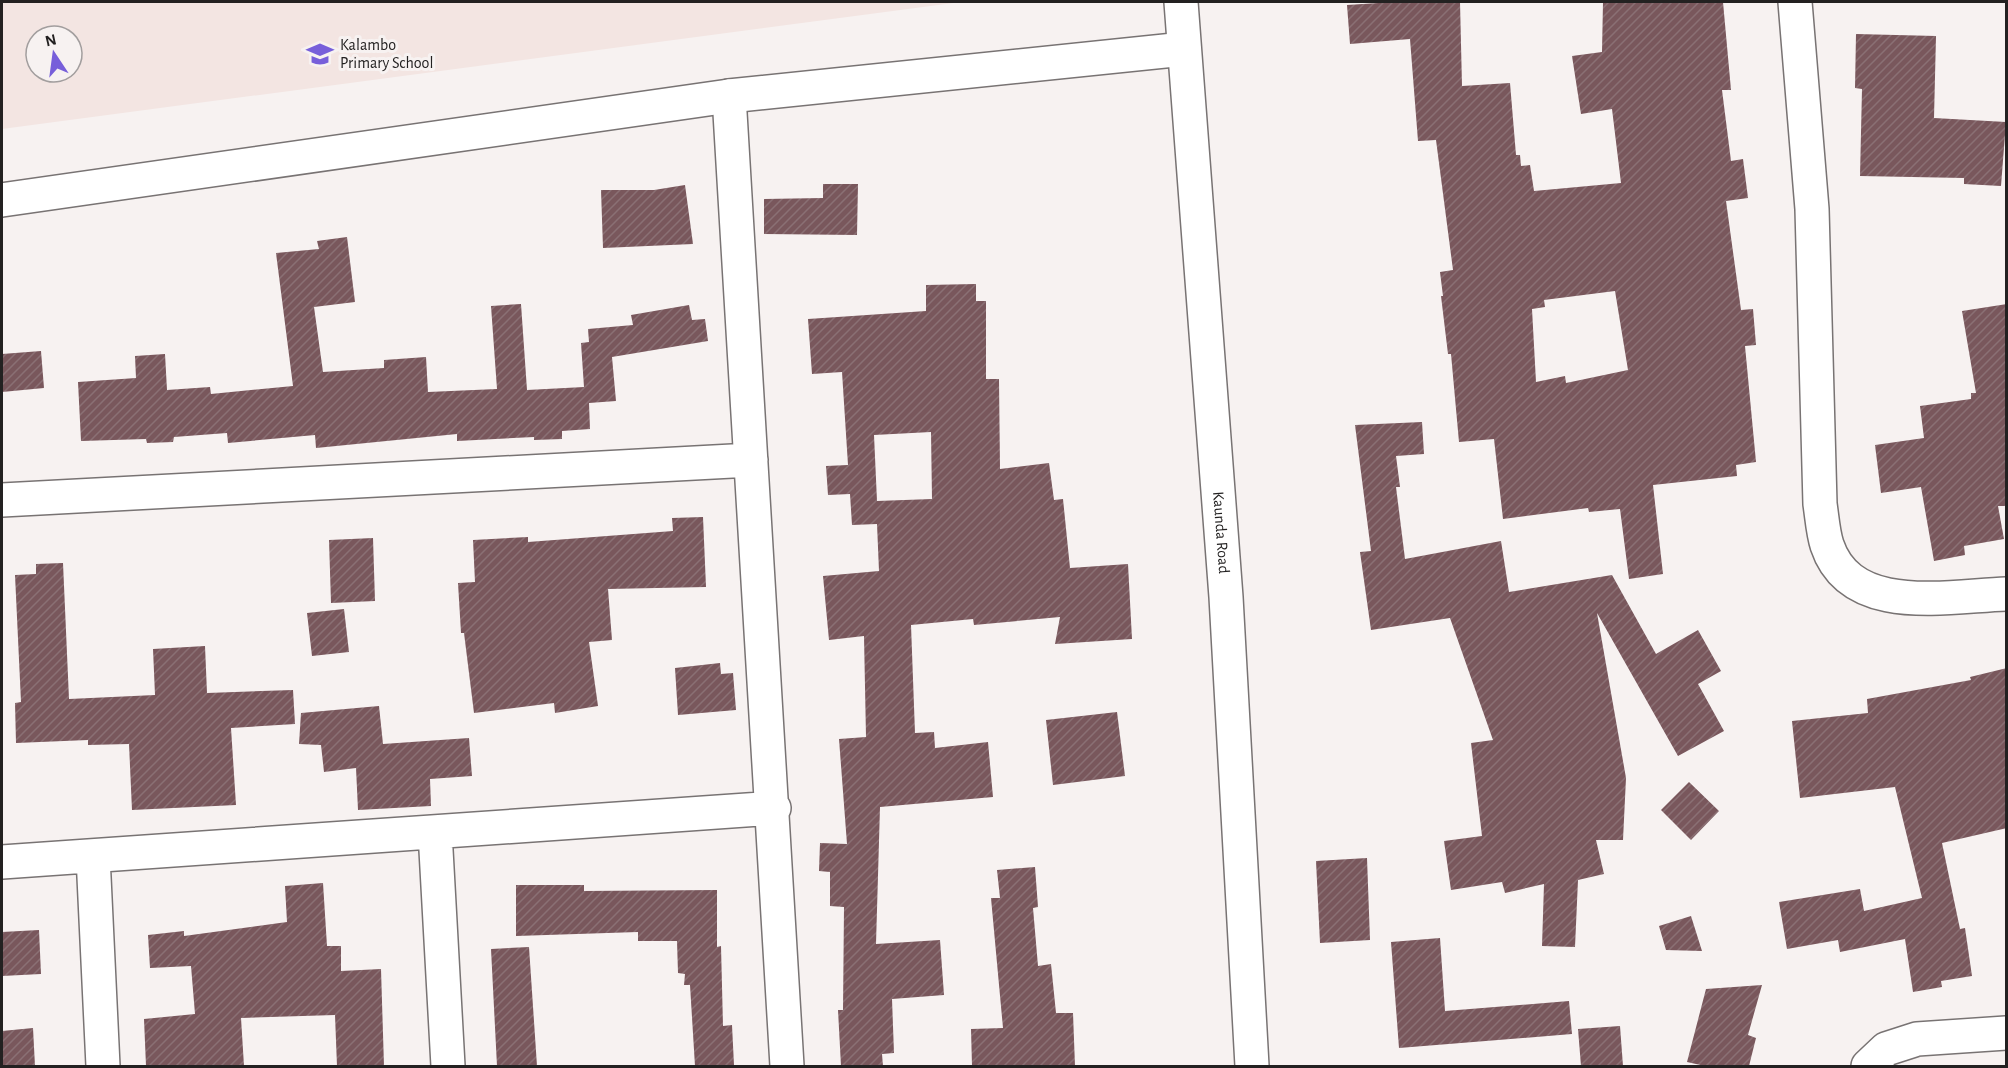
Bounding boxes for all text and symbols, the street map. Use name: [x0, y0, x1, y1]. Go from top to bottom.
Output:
north arrow: [24, 24, 84, 84]
text: N: [44, 31, 58, 49]
place label: Kalambo Primary School: [340, 37, 433, 72]
school or university icon: Kalambo Primary School: [305, 39, 335, 69]
street label: Kaunda Road: [1210, 491, 1232, 574]

